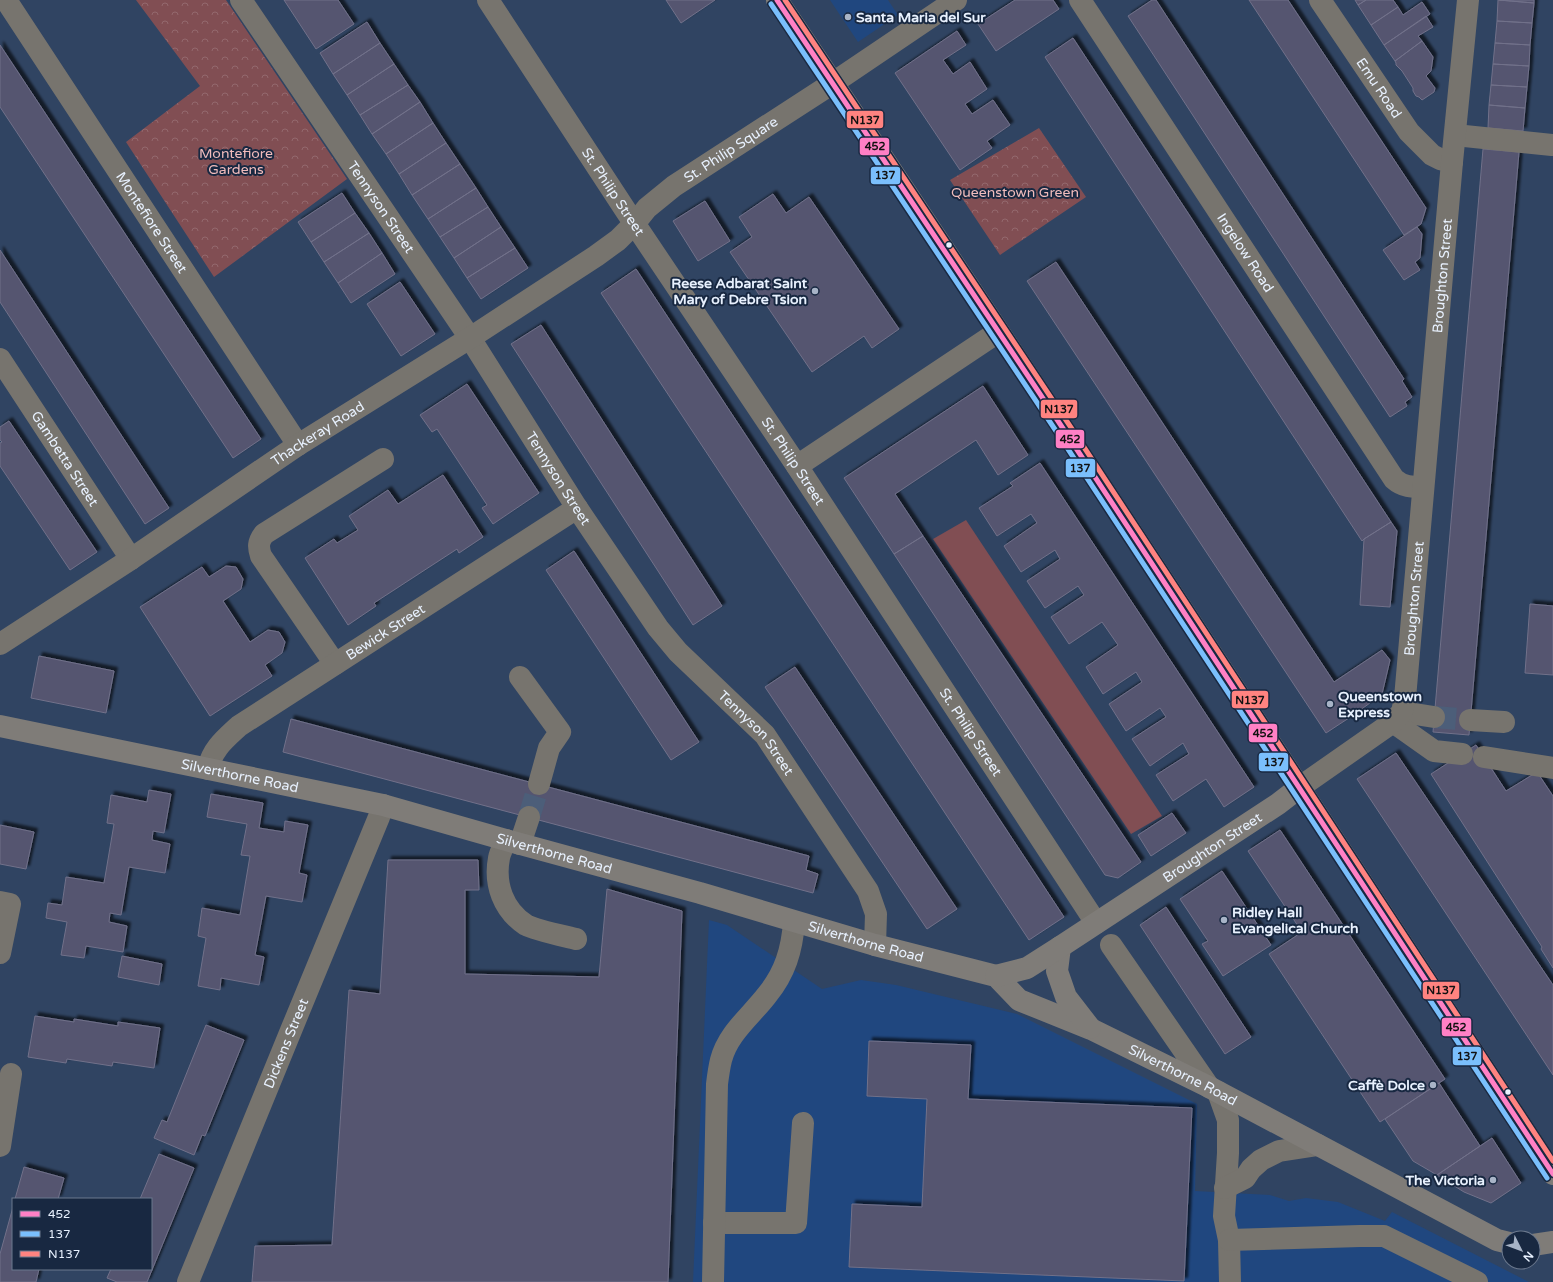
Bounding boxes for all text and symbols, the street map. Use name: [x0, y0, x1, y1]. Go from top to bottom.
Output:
place label: Santa Maria del Sur: [856, 9, 986, 26]
marker: Santa Maria del Sur: [843, 12, 853, 22]
street label: Emu Road: [1353, 55, 1406, 121]
line badge: N137: [846, 110, 884, 129]
street label: St. Philip Square: [680, 113, 781, 186]
text: N137: [850, 114, 880, 127]
line badge: 452: [859, 137, 890, 156]
text: 452: [865, 140, 885, 153]
street label: St. Philip Street: [578, 144, 649, 239]
park label: Montefiore Gardens: [199, 145, 273, 178]
street label: Tennyson Street: [344, 158, 419, 257]
line badge: 137: [870, 166, 901, 185]
street label: Montefiore Street: [113, 169, 192, 277]
text: 137: [875, 169, 895, 182]
park label: Queenstown Green: [951, 184, 1079, 201]
street label: Ingelow Road: [1214, 210, 1278, 295]
street label: Broughton Street: [1429, 217, 1456, 334]
unlabelled marker: [944, 240, 954, 250]
place label: Reese Adbarat Saint Mary of Debre Tsion: [671, 275, 808, 308]
marker: Reese Adbarat Saint Mary of Debre Tsion: [810, 286, 820, 296]
street label: Thackeray Road: [268, 397, 367, 469]
line badge: N137: [1040, 399, 1078, 419]
text: N137: [1044, 403, 1074, 416]
street label: Gambetta Street: [28, 408, 103, 510]
street label: St. Philip Street: [758, 414, 829, 509]
street label: Tennyson Street: [522, 428, 595, 529]
line badge: 452: [1055, 429, 1085, 449]
text: 452: [1060, 433, 1080, 446]
line badge: 137: [1065, 458, 1096, 478]
text: 137: [1070, 462, 1090, 475]
street label: Broughton Street: [1400, 540, 1427, 657]
street label: Bewick Street: [342, 600, 429, 664]
street label: St. Philip Street: [936, 685, 1006, 780]
street label: Tennyson Street: [715, 687, 798, 779]
place label: Queenstown Express: [1338, 688, 1422, 721]
line badge: N137: [1231, 690, 1269, 709]
text: N137: [1235, 694, 1265, 707]
marker: Queenstown Express: [1325, 699, 1335, 709]
line badge: 452: [1248, 723, 1278, 743]
text: 452: [1253, 727, 1273, 740]
line badge: 137: [1258, 752, 1289, 772]
street label: Silverthorne Road: [180, 755, 300, 796]
text: 137: [1264, 756, 1284, 769]
street label: Broughton Street: [1159, 808, 1265, 886]
street label: Silverthorne Road: [494, 829, 614, 877]
place label: Ridley Hall Evangelical Church: [1232, 904, 1359, 937]
marker: Ridley Hall Evangelical Church: [1219, 915, 1229, 925]
street label: Silverthorne Road: [806, 917, 926, 966]
line badge: N137: [1422, 981, 1460, 1000]
text: N137: [1426, 984, 1456, 997]
street label: Dickens Street: [260, 995, 312, 1091]
line badge: 452: [1441, 1017, 1472, 1037]
text: 452: [1446, 1021, 1466, 1034]
street label: Silverthorne Road: [1126, 1040, 1240, 1109]
line badge: 137: [1452, 1046, 1482, 1066]
text: 137: [1457, 1050, 1477, 1063]
place label: Caffè Dolce: [1348, 1077, 1425, 1094]
marker: Caffè Dolce: [1428, 1080, 1438, 1090]
unlabelled marker: [1503, 1087, 1513, 1097]
place label: The Victoria: [1404, 1172, 1485, 1189]
marker: The Victoria: [1488, 1175, 1498, 1185]
legend: [12, 1198, 152, 1270]
text: 452: [48, 1207, 71, 1221]
text: 137: [48, 1227, 71, 1241]
north arrow: [1501, 1230, 1541, 1270]
text: N137: [48, 1247, 80, 1261]
text: N: [1520, 1249, 1536, 1264]

